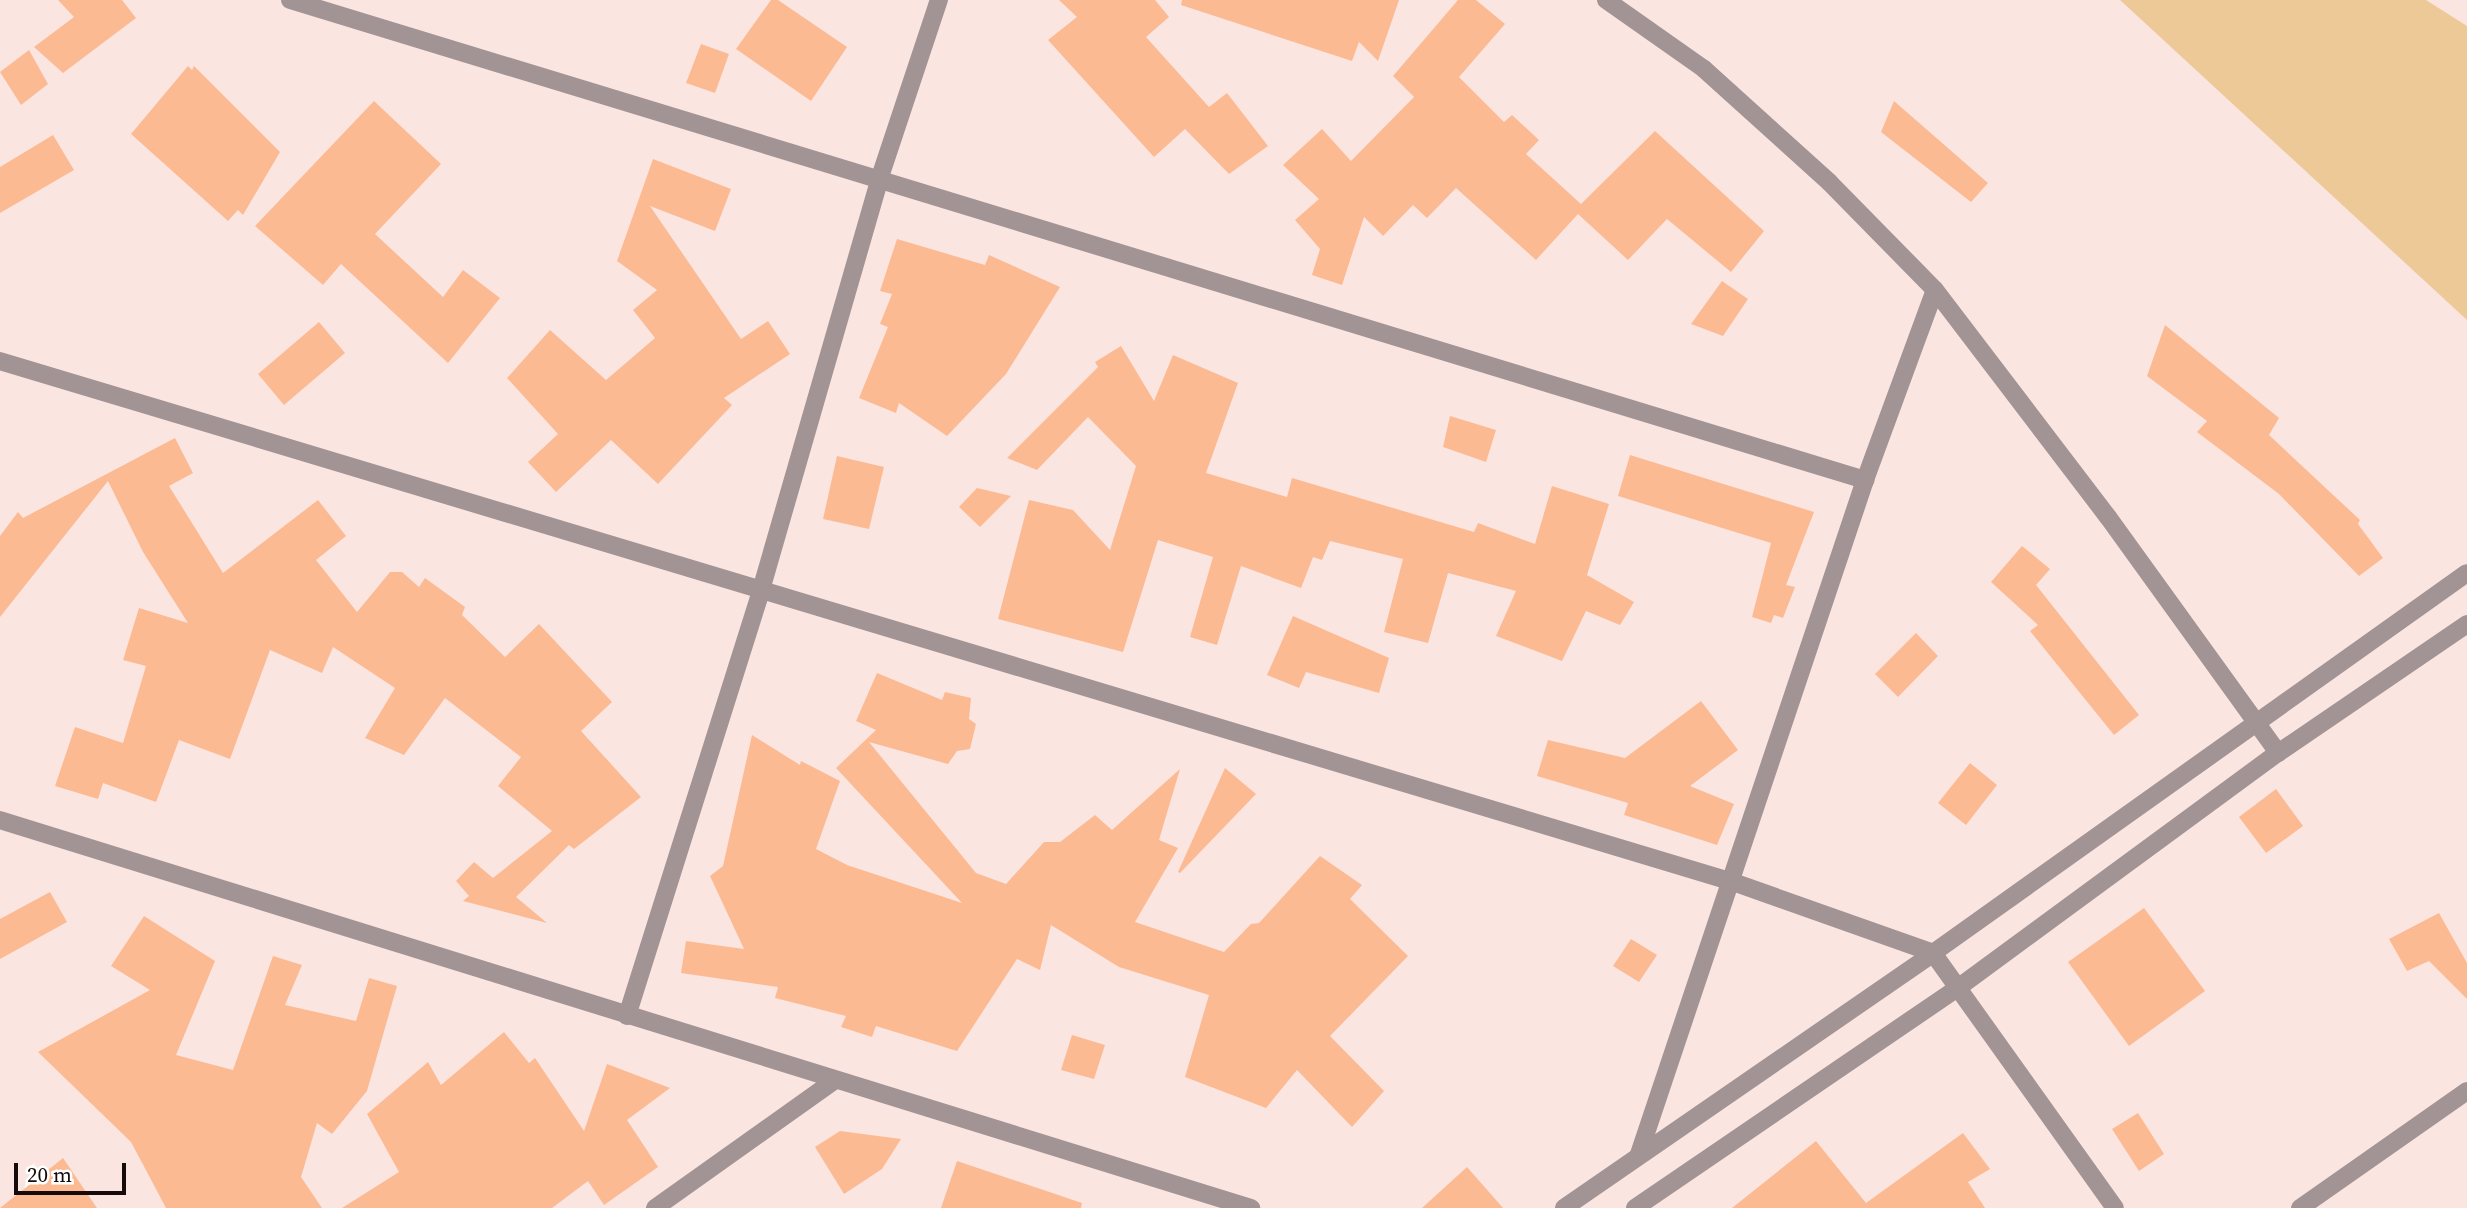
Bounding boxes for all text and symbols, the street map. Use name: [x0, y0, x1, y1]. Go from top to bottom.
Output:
scale bar: [18, 1148, 130, 1192]
text: 20 m: [27, 1160, 72, 1189]

